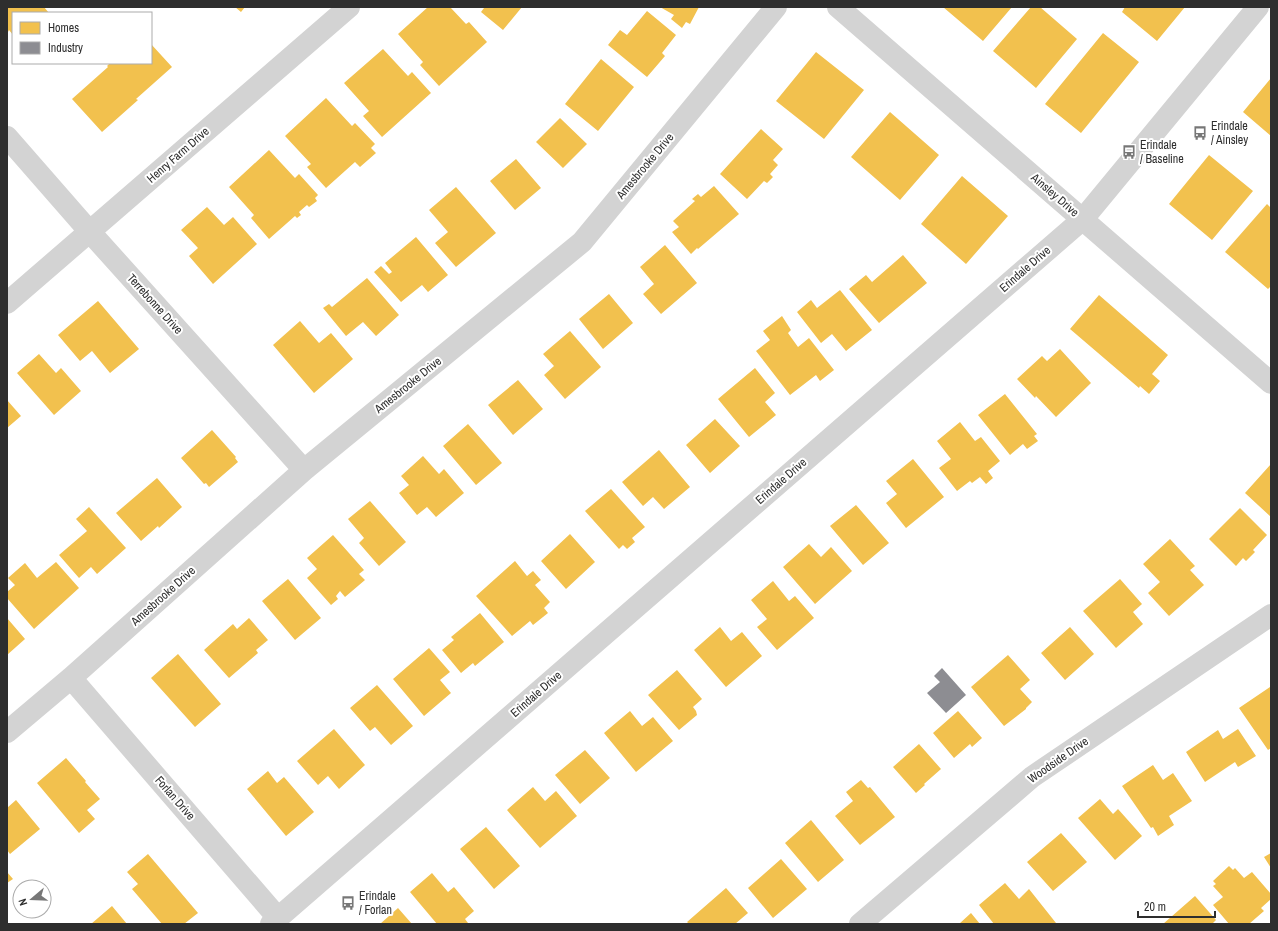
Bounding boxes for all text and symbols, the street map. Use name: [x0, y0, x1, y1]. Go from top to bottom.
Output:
legend: [12, 12, 152, 64]
text: Homes: [48, 20, 79, 36]
text: Industry: [48, 40, 83, 56]
place label: Erindale / Ainsley: [1211, 118, 1248, 148]
street label: Henry Farm Drive: [143, 123, 213, 187]
bus stop icon: Erindale / Ainsley: [1192, 125, 1208, 141]
street label: Amesbrooke Drive: [612, 130, 677, 203]
place label: Erindale / Baseline: [1140, 137, 1184, 167]
bus stop icon: Erindale / Baseline: [1121, 144, 1137, 160]
street label: Ainsley Drive: [1027, 169, 1082, 220]
street label: Erindale Drive: [996, 242, 1054, 296]
street label: Terrebonne Drive: [124, 270, 186, 338]
street label: Amesbrooke Drive: [371, 353, 445, 417]
street label: Erindale Drive: [752, 454, 810, 508]
street label: Amesbrooke Drive: [127, 563, 199, 630]
street label: Erindale Drive: [507, 667, 565, 721]
street label: Woodside Drive: [1025, 733, 1091, 787]
street label: Forlan Drive: [151, 773, 199, 823]
north arrow: [12, 879, 52, 919]
place label: Erindale / Forlan: [359, 888, 396, 918]
scale bar: [1138, 893, 1215, 919]
bus stop icon: Erindale / Forlan: [340, 895, 356, 911]
text: N: [15, 897, 30, 908]
text: 20 m: [1144, 899, 1166, 915]

